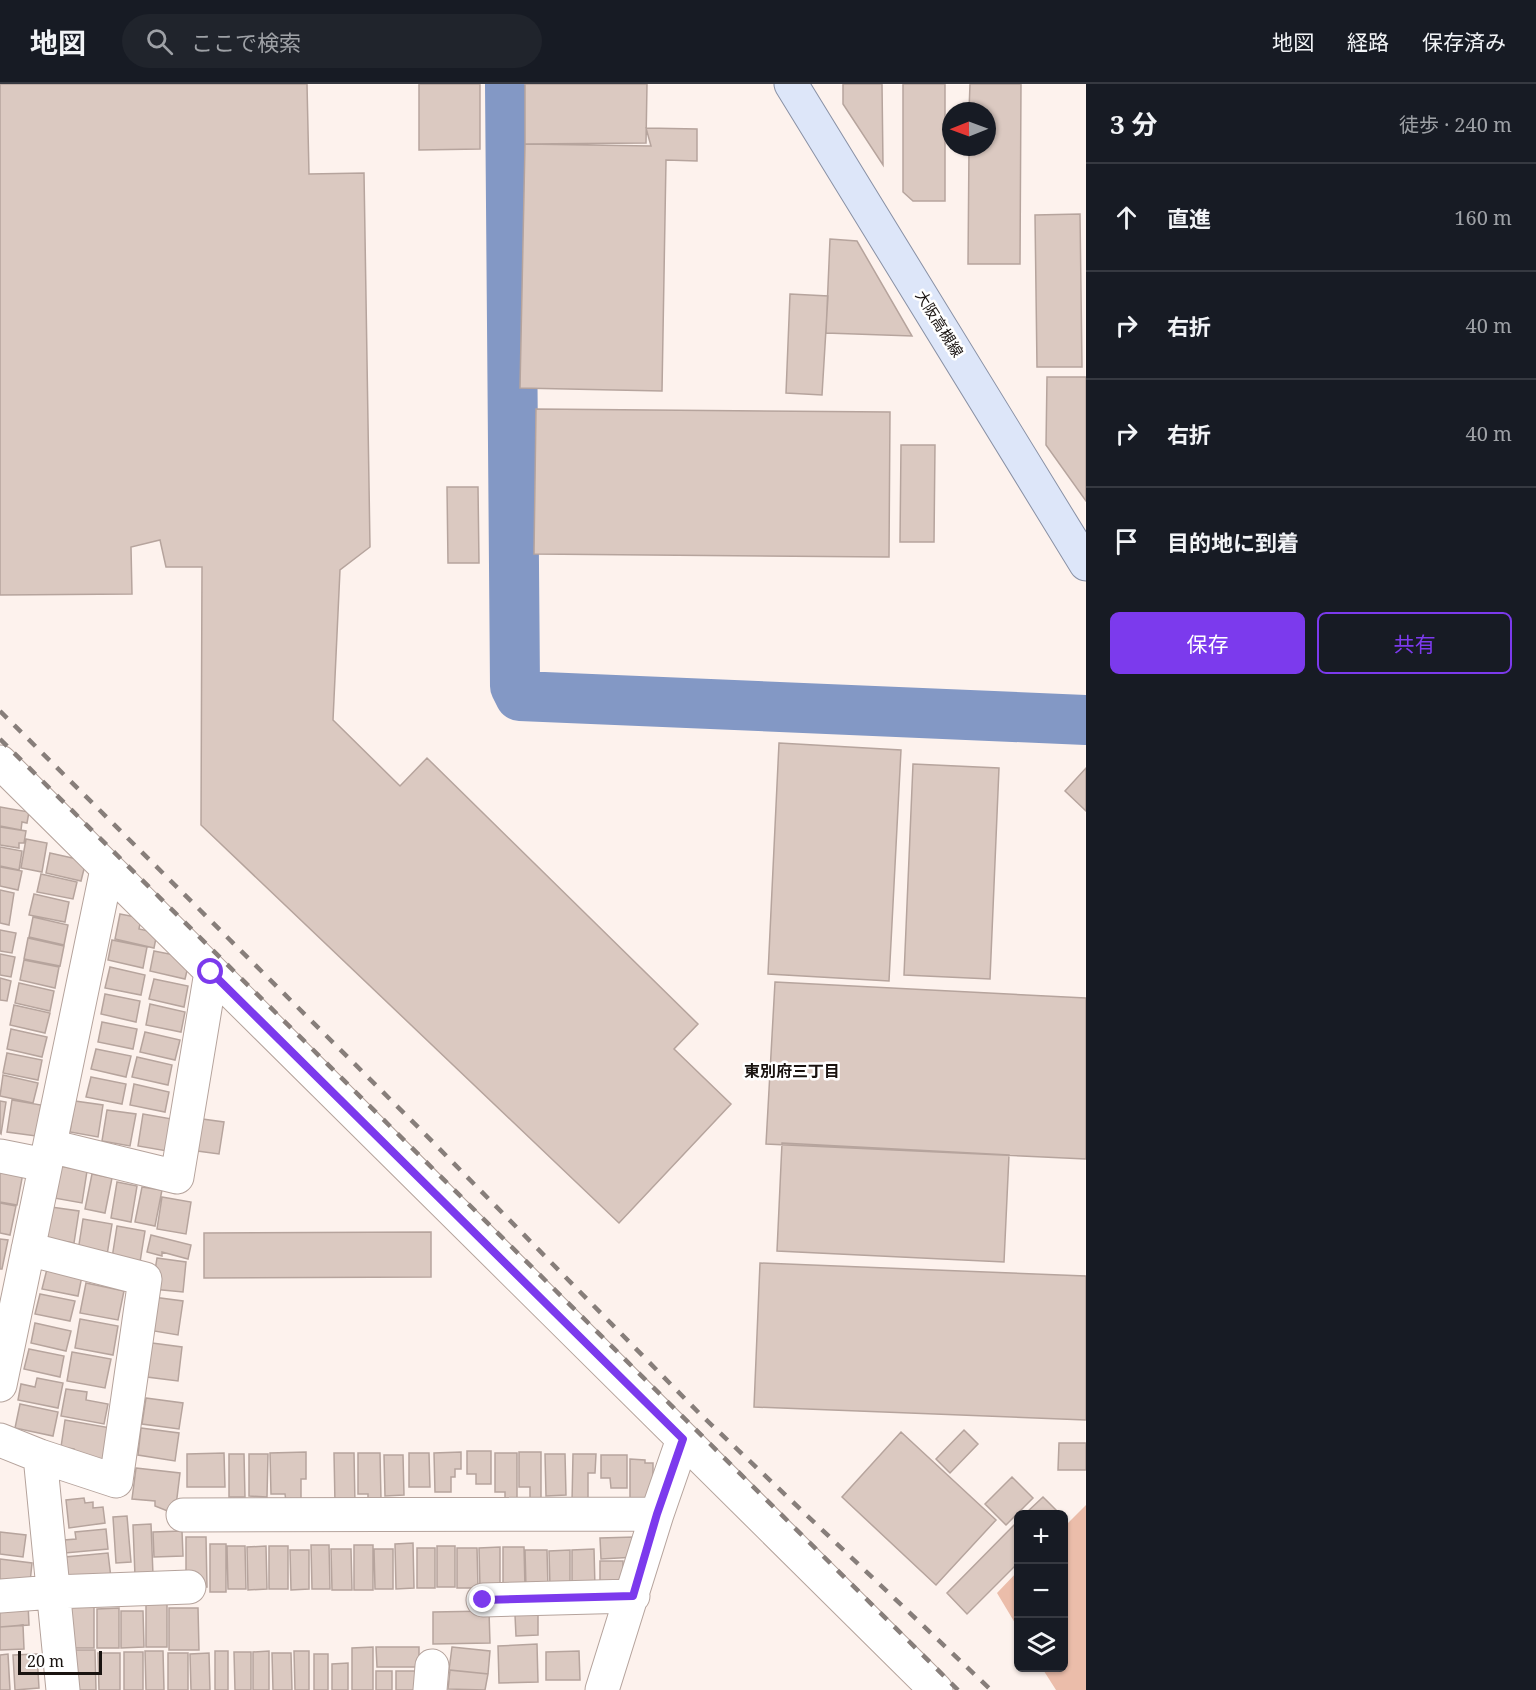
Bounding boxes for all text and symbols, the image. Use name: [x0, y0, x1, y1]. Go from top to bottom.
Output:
search box: [122, 14, 542, 68]
text: 地図: [30, 23, 86, 61]
icon: search: [143, 25, 176, 58]
text: ここで検索: [191, 27, 301, 57]
text: 地図: [1272, 28, 1314, 56]
text: 経路: [1347, 28, 1389, 56]
text: 保存済み: [1422, 28, 1506, 56]
north arrow: [942, 102, 996, 156]
text: 3 分: [1110, 106, 1157, 142]
text: 徒歩 · 240 m: [1399, 111, 1512, 138]
icon: ahead: [1110, 201, 1143, 234]
text: 直進: [1167, 203, 1211, 233]
text: 160 m: [1454, 204, 1512, 231]
street label: 大阪高槻線: [911, 286, 968, 361]
icon: right: [1110, 309, 1143, 342]
text: 右折: [1167, 311, 1211, 341]
text: 40 m: [1466, 312, 1512, 339]
icon: right: [1110, 417, 1143, 450]
text: 右折: [1167, 419, 1211, 449]
text: 40 m: [1466, 420, 1512, 447]
icon: arrive: [1110, 525, 1143, 558]
text: 目的地に到着: [1167, 527, 1299, 557]
button: 保存: [1110, 612, 1305, 674]
button: 共有: [1317, 612, 1512, 674]
route start: [197, 958, 223, 984]
district label: 東別府三丁目: [744, 1060, 840, 1082]
map controls: [1014, 1510, 1068, 1672]
button: +: [1014, 1510, 1068, 1564]
button: −: [1014, 1564, 1068, 1618]
route end: [469, 1586, 495, 1612]
button: layers: [1014, 1618, 1068, 1672]
scale bar: [18, 1648, 102, 1676]
text: 20 m: [27, 1650, 64, 1672]

